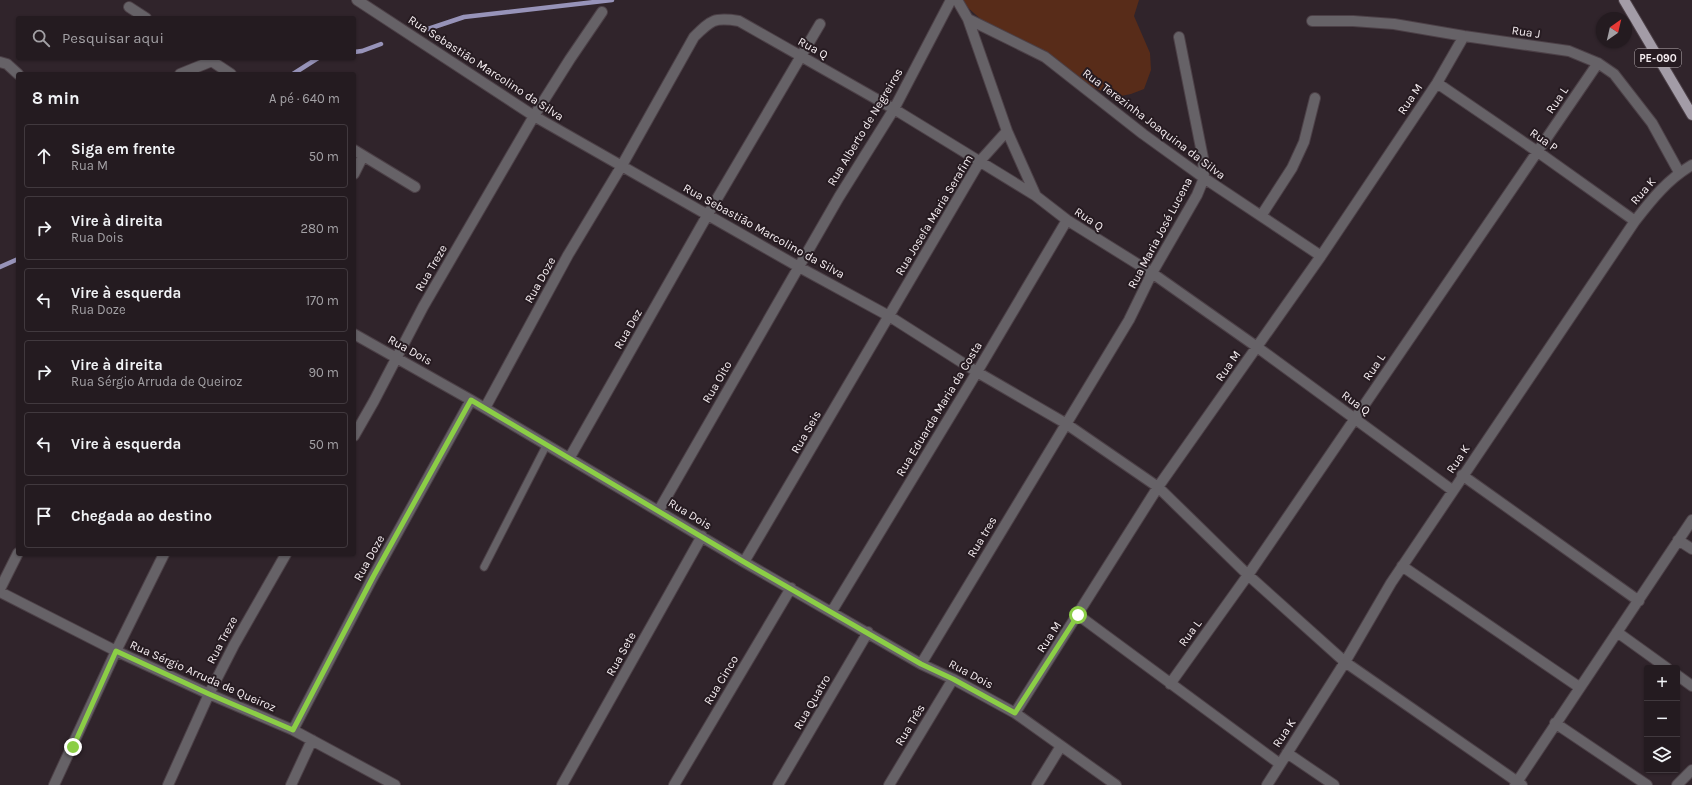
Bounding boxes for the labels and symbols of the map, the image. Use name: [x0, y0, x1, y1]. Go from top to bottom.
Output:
street label: Rua Sebastião Marcolino da Silva: [406, 12, 566, 124]
north arrow: [1596, 12, 1632, 48]
street label: Rua J: [1511, 23, 1541, 41]
street label: Rua Q: [796, 34, 830, 62]
road number: PE-090: [1635, 49, 1681, 67]
street label: Rua Alberto de Negreiros: [824, 66, 906, 188]
street label: Rua Terezinha Joaquina da Silva: [1080, 66, 1228, 182]
street label: Rua M: [1395, 81, 1425, 117]
street label: Rua L: [1543, 83, 1571, 116]
street label: Rua P: [1527, 125, 1561, 155]
street label: Rua Josefa Maria Serafim: [892, 152, 976, 278]
street label: Rua K: [1627, 174, 1659, 207]
street label: Rua Maria José Lucena: [1125, 175, 1195, 291]
street label: Rua Sebastião Marcolino da Silva: [681, 181, 847, 281]
street label: Rua Q: [1072, 204, 1106, 234]
street label: Rua Treze: [412, 242, 450, 294]
street label: Rua Doze: [522, 255, 558, 305]
street label: Rua Dez: [611, 306, 645, 351]
street label: Rua Dois: [385, 332, 435, 368]
street label: Rua Eduarda Maria da Costa: [893, 339, 985, 479]
street label: Rua M: [1212, 348, 1244, 384]
street label: Rua L: [1360, 350, 1388, 383]
street label: Rua Oito: [699, 358, 735, 406]
street label: Rua Q: [1339, 388, 1373, 418]
street label: Rua Seis: [788, 408, 824, 456]
street label: Rua K: [1443, 442, 1473, 476]
street label: Rua Dois: [666, 496, 714, 532]
street label: Rua tres: [964, 514, 1000, 560]
street label: Rua Doze: [351, 533, 387, 583]
route start: [1069, 606, 1087, 624]
street label: Rua Treze: [204, 614, 240, 666]
street label: Rua L: [1176, 617, 1205, 649]
street label: Rua M: [1034, 619, 1064, 655]
street label: Rua Sete: [603, 630, 639, 678]
street label: Rua Sérgio Arruda de Queiroz: [128, 637, 278, 715]
street label: Rua Cinco: [701, 653, 741, 707]
street label: Rua Dois: [946, 656, 996, 692]
street label: Rua Quatro: [791, 672, 833, 732]
street label: Rua Três: [892, 702, 928, 748]
street label: Rua K: [1270, 715, 1299, 750]
route end: [64, 738, 82, 756]

